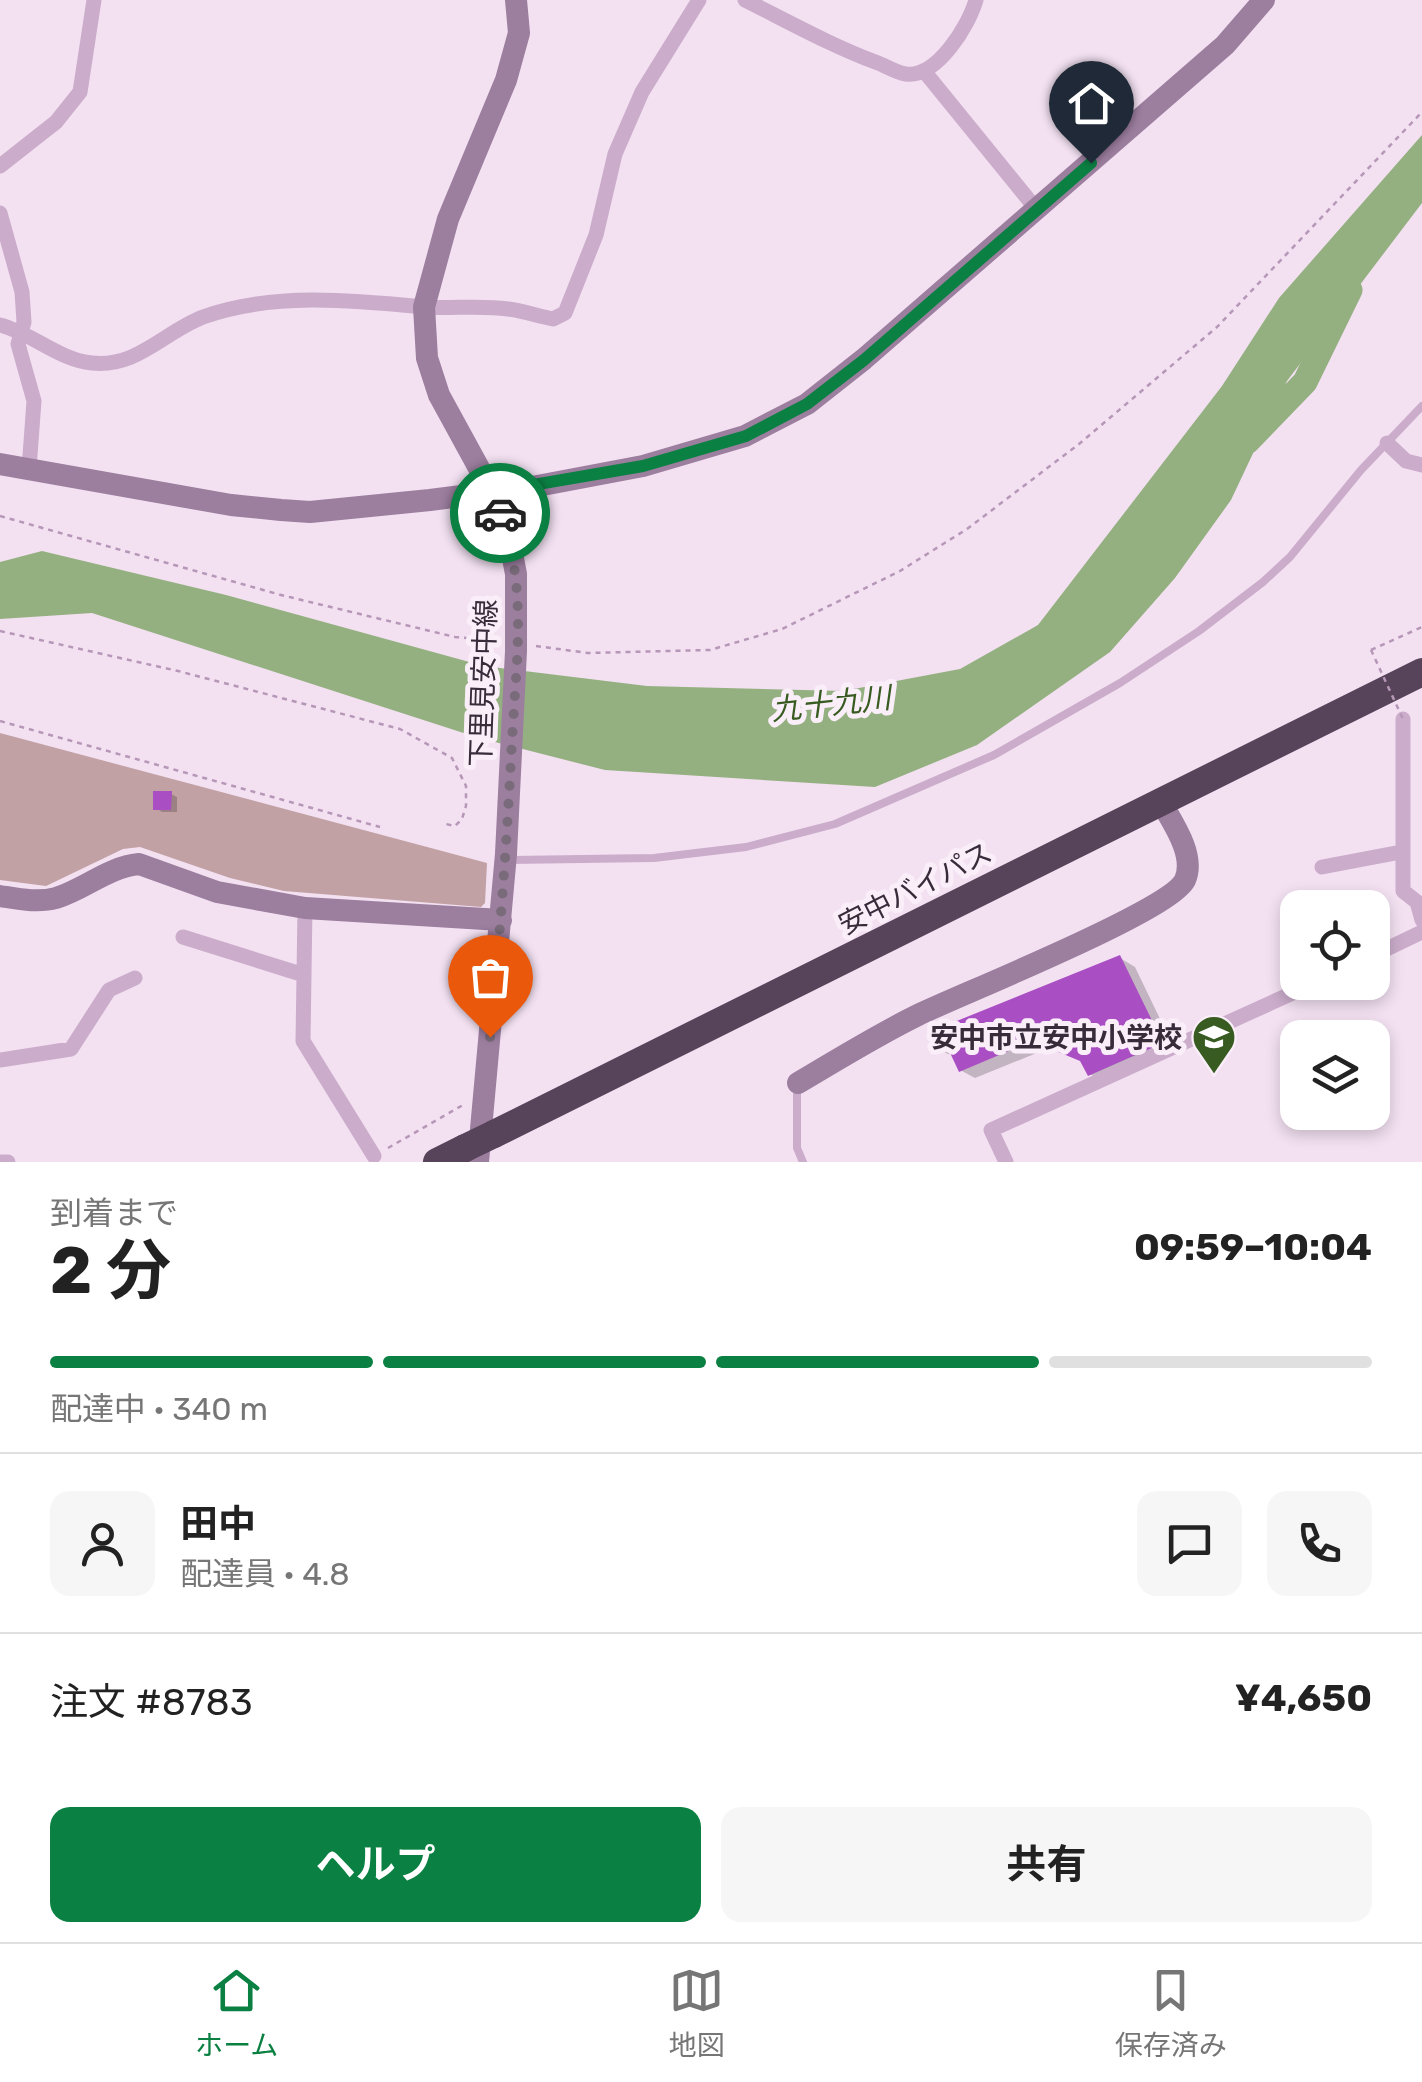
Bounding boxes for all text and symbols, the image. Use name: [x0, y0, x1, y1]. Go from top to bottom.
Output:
pin: [1049, 61, 1134, 164]
icon: home: [1064, 76, 1119, 131]
courier: [450, 463, 550, 563]
icon: car: [473, 486, 528, 541]
street label: 下里見安中線: [464, 598, 503, 768]
water label: 九十九川: [769, 680, 896, 728]
street label: 安中バイパス: [833, 836, 997, 941]
map controls: [1280, 890, 1390, 1130]
button: locate: [1280, 890, 1390, 1000]
pin: [448, 935, 533, 1038]
icon: bag: [463, 950, 518, 1005]
school or university icon: 安中市立安中小学校: [1191, 1014, 1237, 1075]
button: layers: [1280, 1020, 1390, 1130]
place label: 安中市立安中小学校: [930, 1021, 1182, 1054]
text: 到着まで: [50, 1194, 178, 1232]
text: 09:59–10:04: [1134, 1224, 1372, 1270]
text: 2 分: [50, 1232, 171, 1309]
text: 配達中 · 340 m: [50, 1390, 268, 1428]
button: person: [50, 1491, 155, 1596]
button: chat: [1137, 1491, 1242, 1596]
button: phone: [1267, 1491, 1372, 1596]
text: 田中: [180, 1501, 256, 1547]
text: 配達員 · 4.8: [180, 1555, 350, 1593]
text: ¥4,650: [1235, 1675, 1372, 1721]
text: 注文 #8783: [50, 1679, 252, 1725]
button: ヘルプ: [50, 1807, 701, 1922]
button: 共有: [721, 1807, 1372, 1922]
tab: ホーム: [195, 1963, 278, 2063]
tab: 地図: [669, 1963, 725, 2063]
tab: 保存済み: [1115, 1963, 1227, 2063]

